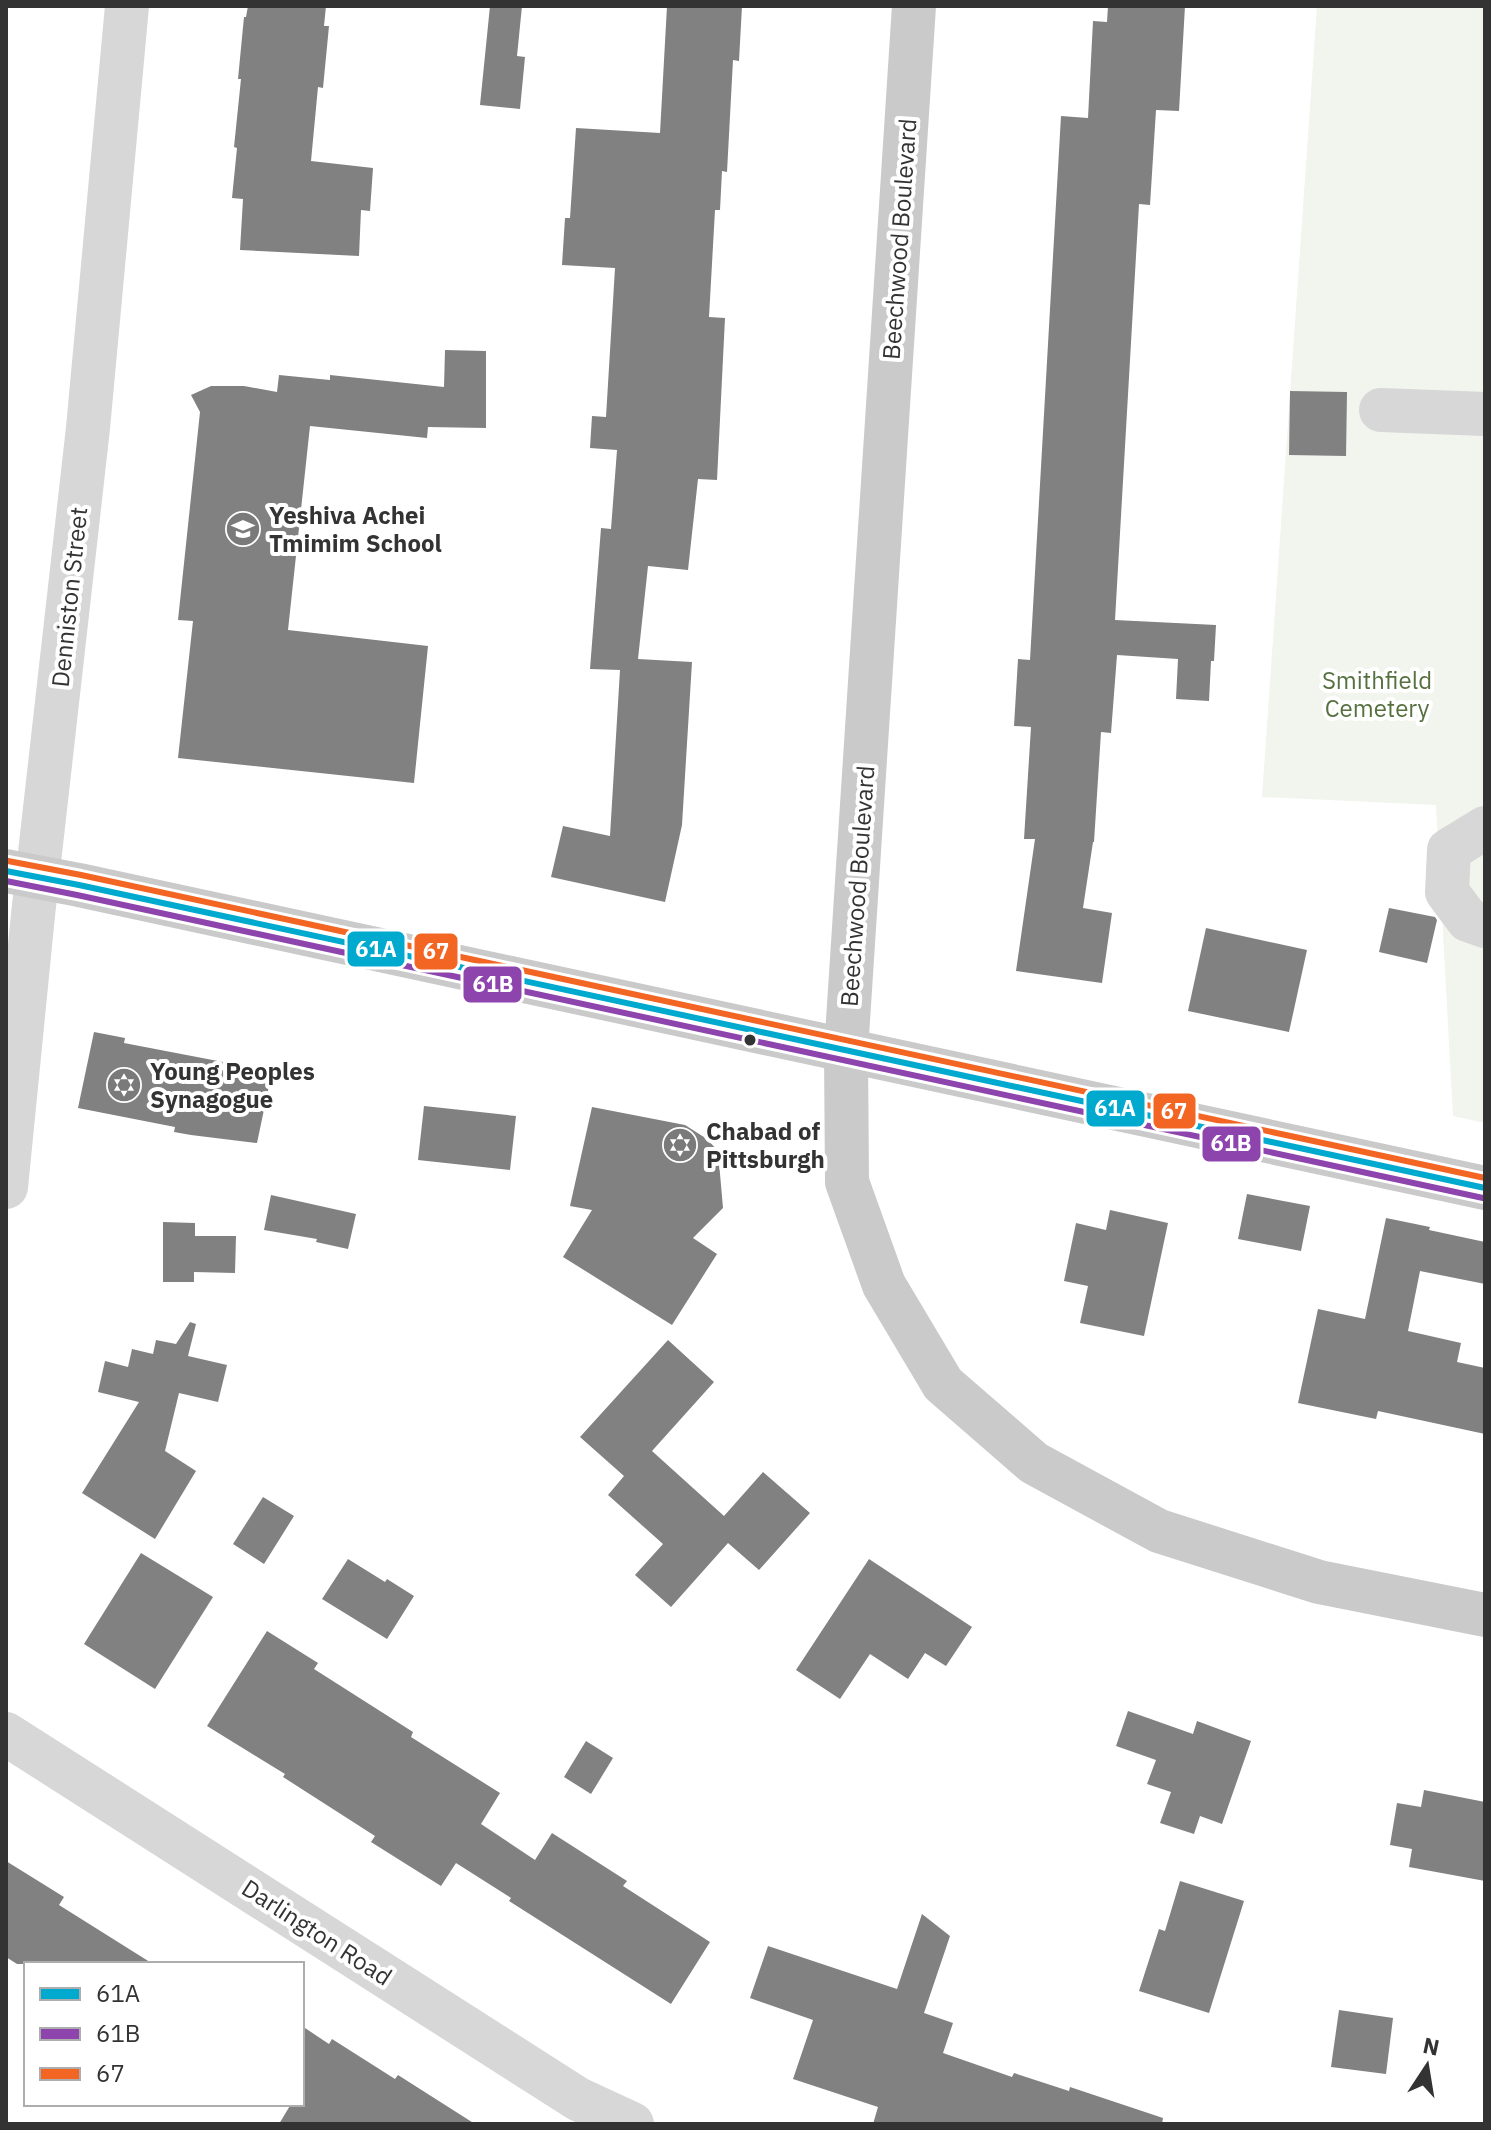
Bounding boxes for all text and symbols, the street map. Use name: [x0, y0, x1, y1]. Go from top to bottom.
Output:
street label: Beechwood Boulevard: [875, 117, 923, 361]
place label: Yeshiva Achei Tmimim School: [269, 499, 442, 559]
street label: Denniston Street: [44, 505, 94, 689]
school or university icon: Yeshiva Achei Tmimim School: [224, 510, 262, 548]
park label: Smithfield Cemetery: [1322, 664, 1432, 724]
street label: Beechwood Boulevard: [833, 764, 881, 1008]
line badge: 61A: [346, 930, 406, 968]
line badge: 67: [413, 932, 459, 971]
text: 61A: [355, 934, 397, 963]
text: 67: [423, 936, 449, 965]
line badge: 61B: [462, 965, 523, 1004]
text: 61B: [472, 969, 514, 998]
unlabelled marker: [742, 1032, 758, 1048]
place label: Young Peoples Synagogue: [150, 1055, 315, 1115]
synagogue icon: Young Peoples Synagogue: [105, 1066, 143, 1104]
line badge: 61A: [1085, 1089, 1146, 1128]
line badge: 67: [1152, 1092, 1197, 1130]
text: 61A: [1094, 1093, 1136, 1122]
text: 67: [1161, 1096, 1187, 1125]
place label: Chabad of Pittsburgh: [706, 1115, 825, 1175]
line badge: 61B: [1201, 1125, 1262, 1163]
synagogue icon: Chabad of Pittsburgh: [661, 1126, 699, 1164]
text: 61B: [1210, 1128, 1252, 1157]
street label: Darlington Road: [236, 1872, 398, 1992]
legend: [24, 1962, 304, 2106]
text: 61A: [96, 1977, 140, 2009]
text: 61B: [96, 2017, 140, 2049]
north arrow: [1387, 2026, 1467, 2106]
text: N: [1420, 2030, 1442, 2062]
text: 67: [96, 2057, 125, 2089]

